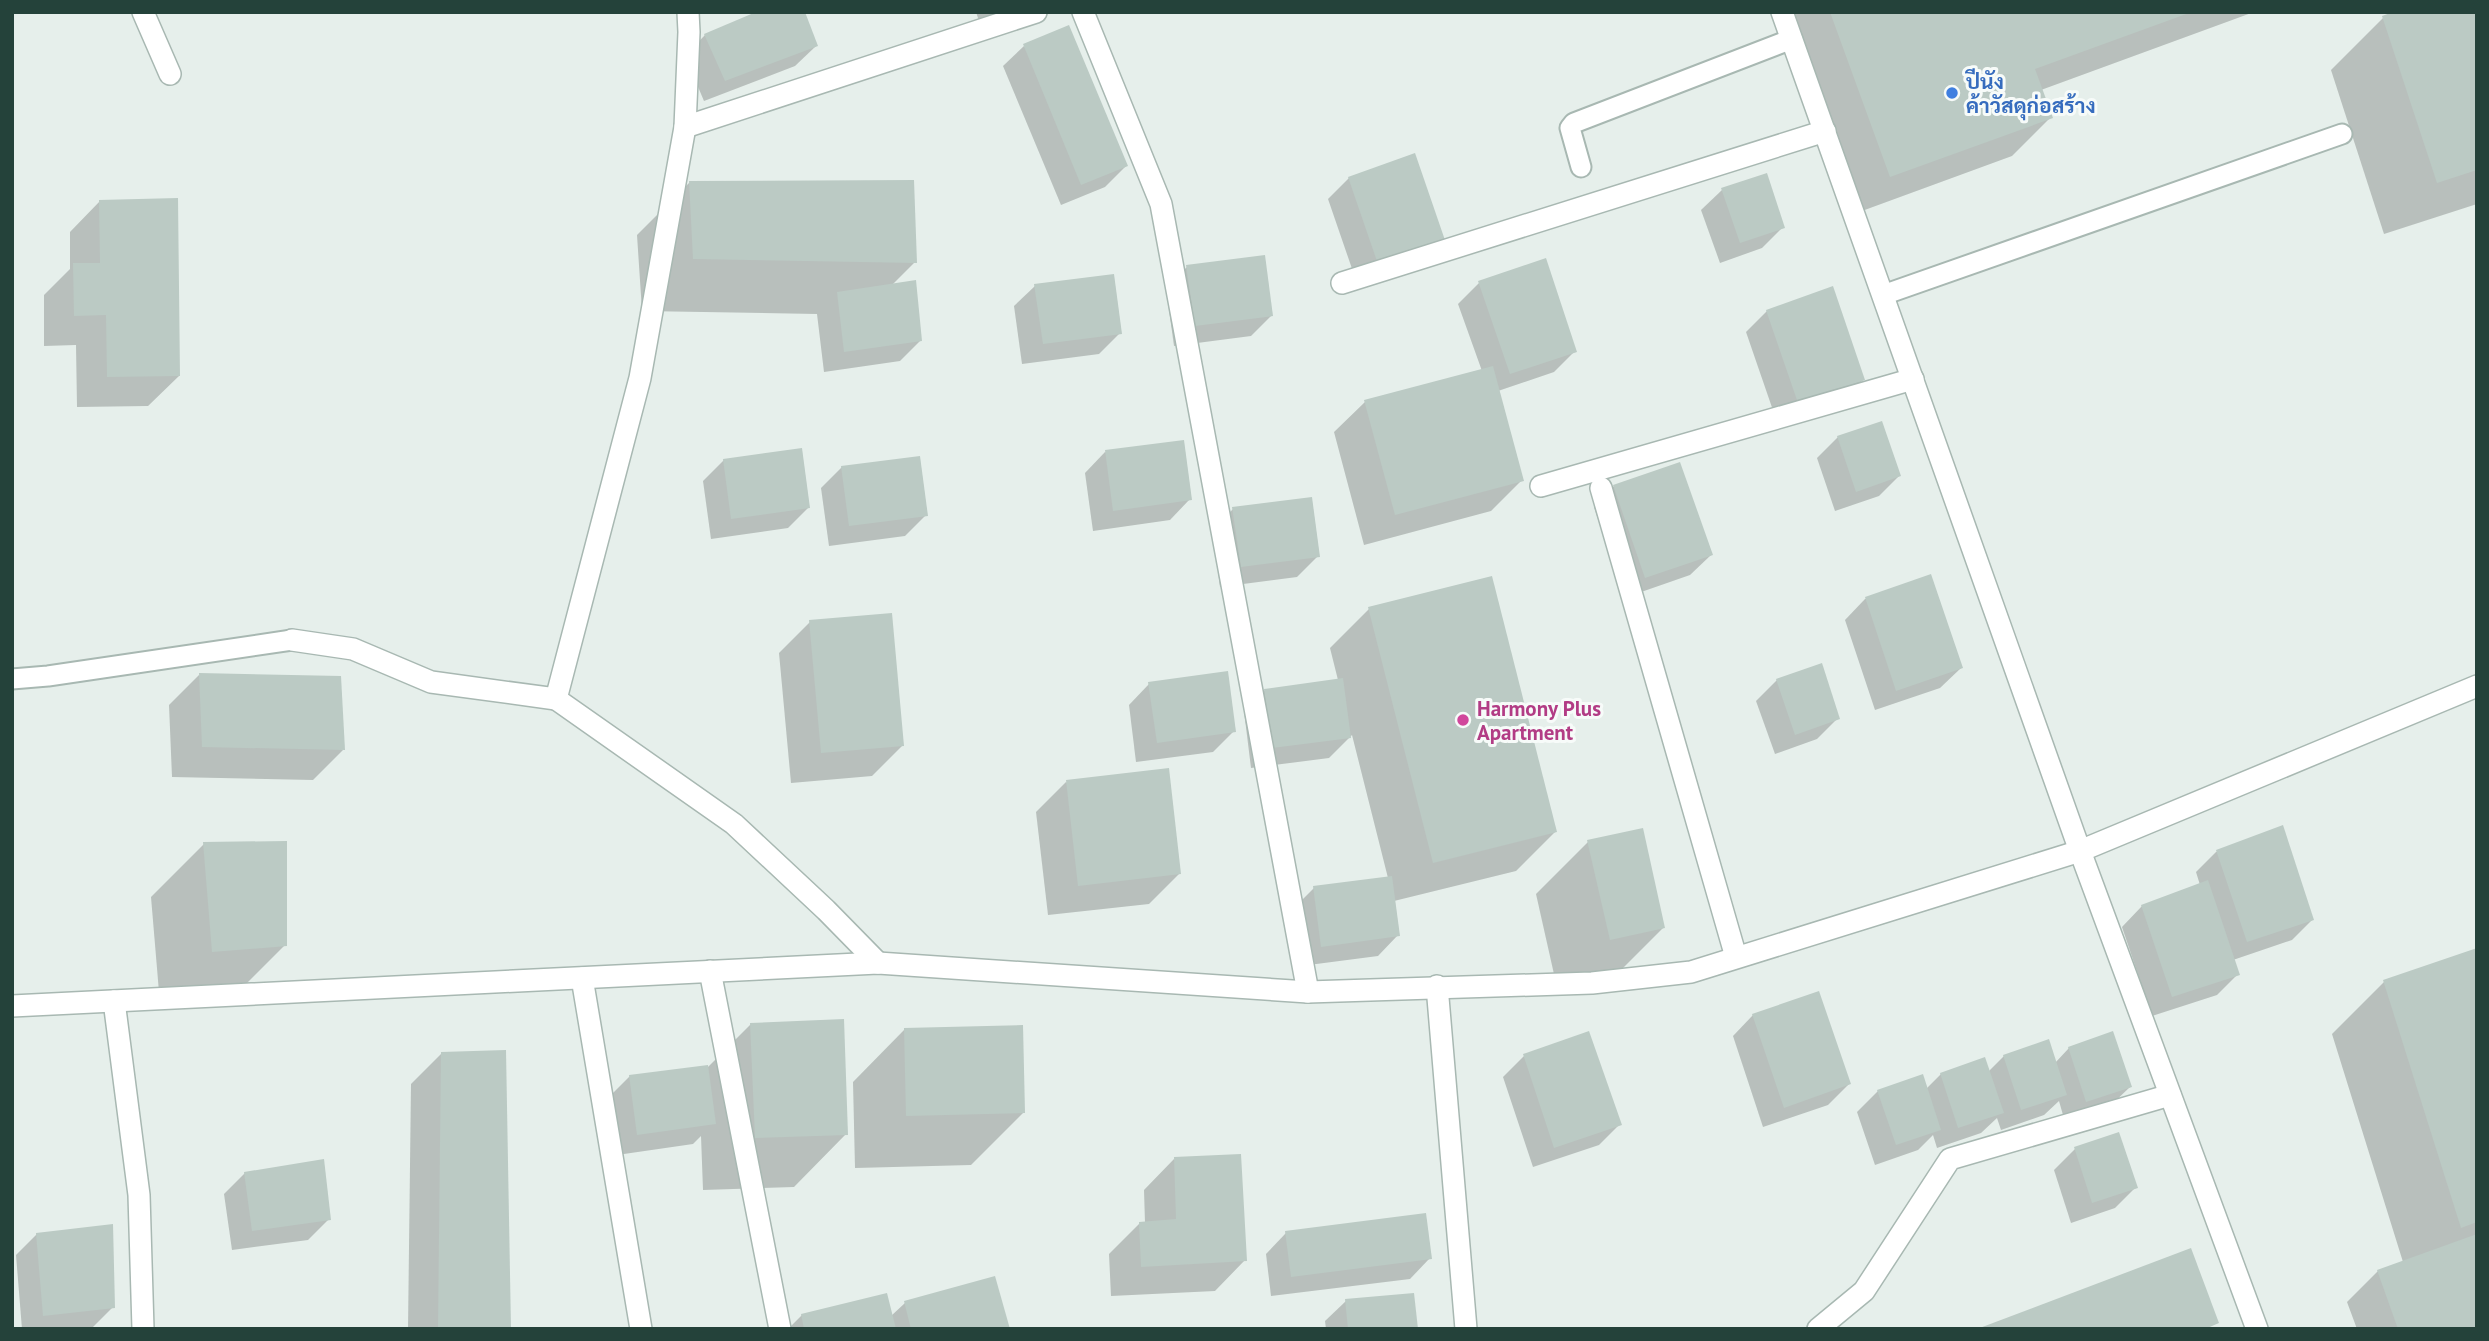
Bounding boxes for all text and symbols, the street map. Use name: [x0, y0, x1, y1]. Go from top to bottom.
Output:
place label: ปีนัง ค้าวัสดุก่อสร้าง: [1964, 68, 2096, 121]
marker: ปีนัง ค้าวัสดุก่อสร้าง: [1944, 85, 1960, 101]
place label: Harmony Plus Apartment: [1477, 695, 1601, 746]
marker: Harmony Plus Apartment: [1455, 712, 1471, 728]

